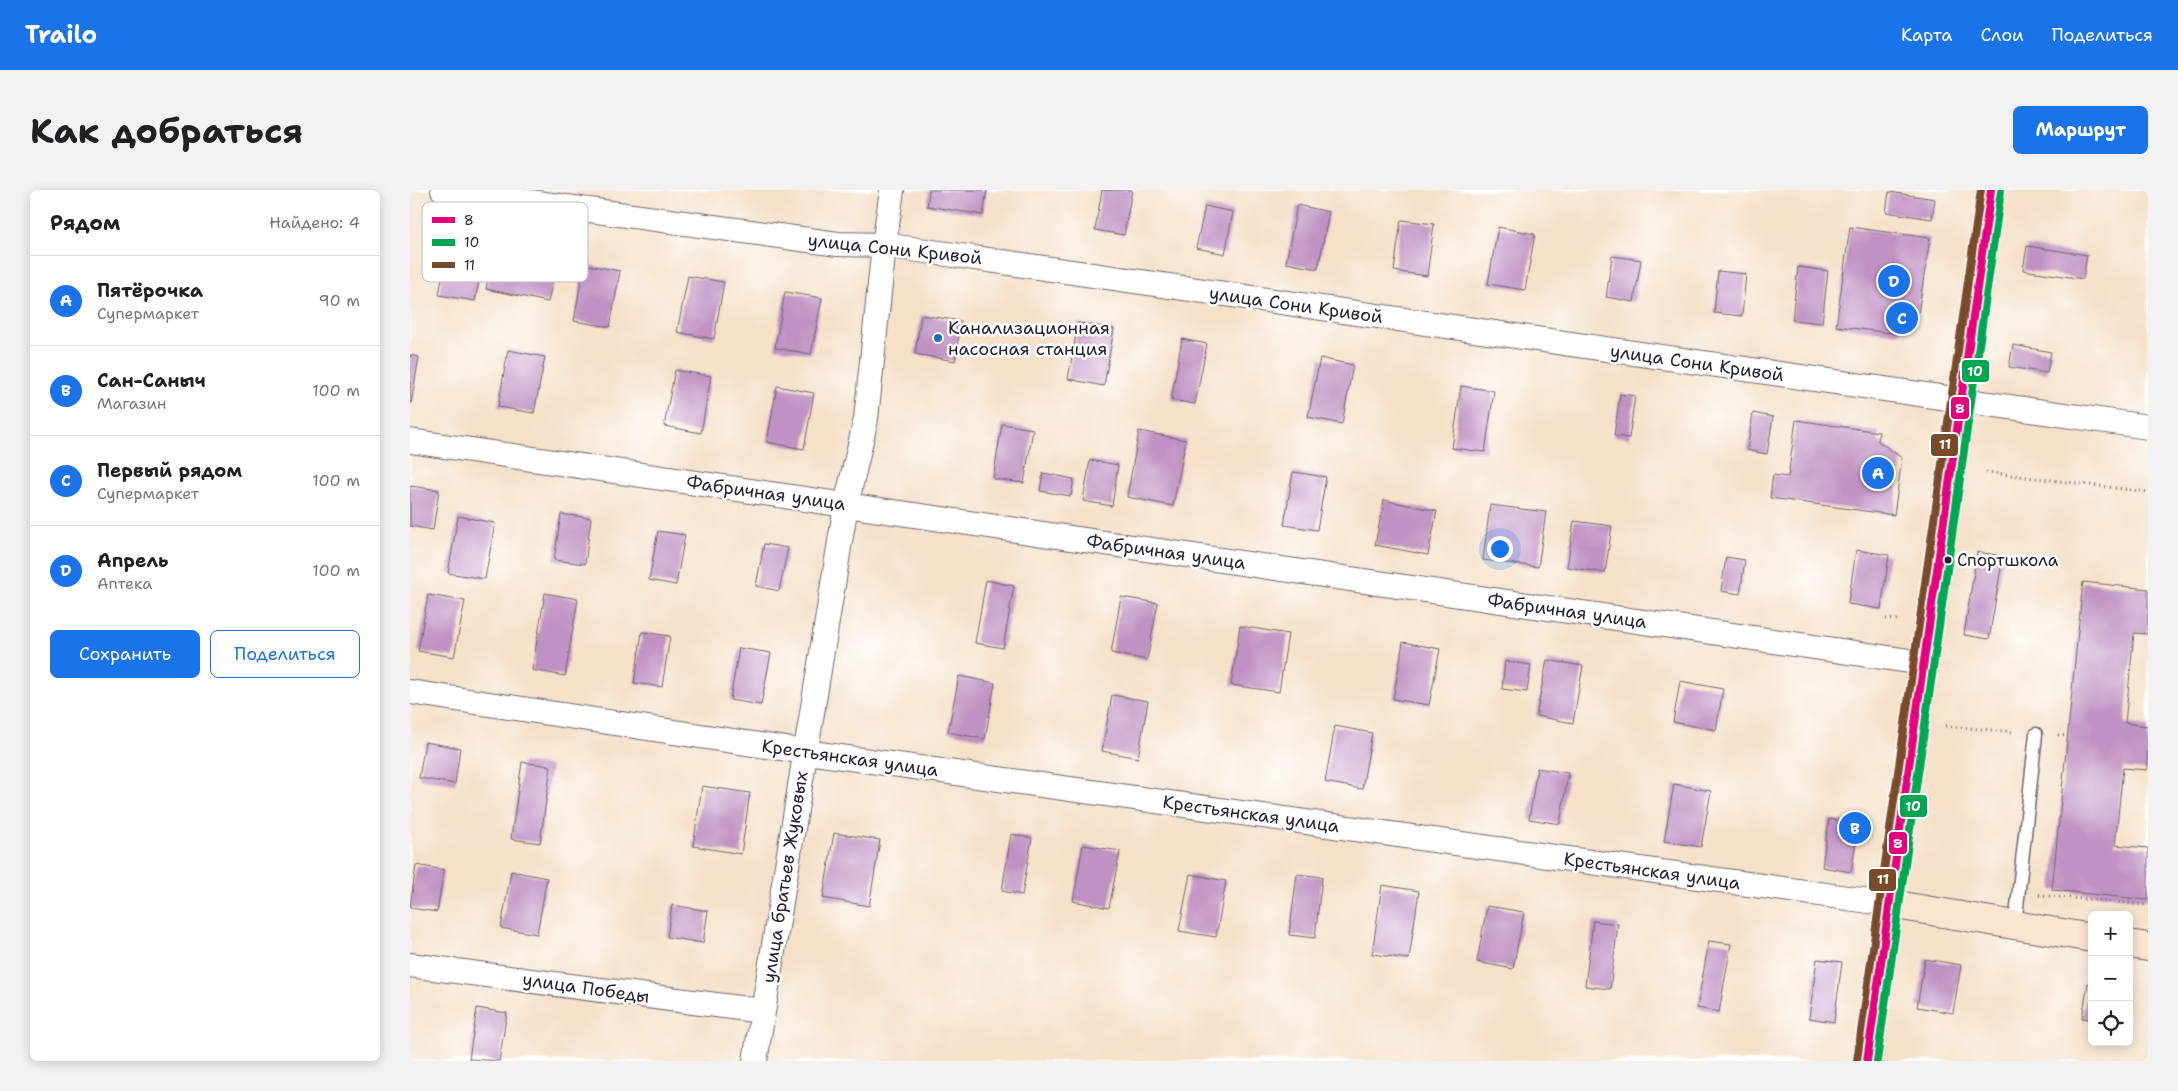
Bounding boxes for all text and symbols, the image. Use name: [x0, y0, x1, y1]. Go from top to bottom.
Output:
text: Trailo: [25, 19, 97, 51]
text: Карта: [1901, 23, 1952, 47]
text: Слои: [1980, 23, 2024, 47]
text: Поделиться: [2052, 23, 2153, 47]
button: Маршрут: [2013, 106, 2148, 154]
text: Как добраться: [30, 107, 303, 154]
legend: [422, 202, 588, 282]
text: Рядом: [50, 209, 120, 237]
text: 8: [464, 211, 474, 229]
text: Найдено: 4: [269, 212, 360, 233]
street label: улица Сони Кривой: [807, 228, 984, 270]
text: 10: [464, 233, 479, 251]
text: 11: [464, 256, 475, 274]
pin: D: [1878, 262, 1910, 300]
text: Пятёрочка: [97, 278, 203, 303]
street label: улица Сони Кривой: [1208, 281, 1385, 329]
text: A: [60, 290, 72, 311]
text: 90 m: [319, 290, 360, 311]
pin: C: [1886, 299, 1918, 337]
text: Супермаркет: [97, 303, 199, 324]
place label: Канализационная насосная станция: [948, 316, 1110, 361]
marker: Канализационная насосная станция: [932, 332, 944, 344]
street label: улица Сони Кривой: [1609, 339, 1786, 387]
line badge: 10: [1961, 359, 1990, 383]
text: 10: [1967, 362, 1983, 380]
text: Сан-Саныч: [97, 368, 206, 393]
text: B: [61, 380, 71, 401]
text: 100 m: [312, 380, 360, 401]
text: Магазин: [97, 393, 166, 414]
line badge: 8: [1950, 396, 1970, 420]
text: 8: [1955, 399, 1965, 417]
line badge: 11: [1930, 433, 1959, 457]
text: 11: [1939, 435, 1951, 453]
pin: A: [1862, 454, 1894, 492]
text: Первый рядом: [97, 458, 242, 483]
text: C: [61, 470, 71, 491]
text: 100 m: [312, 470, 360, 491]
street label: Фабричная улица: [685, 470, 847, 516]
text: Супермаркет: [97, 483, 199, 504]
street label: Фабричная улица: [1085, 529, 1247, 575]
your location: [1487, 536, 1513, 562]
text: Апрель: [97, 548, 168, 573]
place label: Спортшкола: [1957, 549, 2059, 571]
marker: Спортшкола: [1943, 555, 1953, 565]
text: D: [60, 560, 72, 581]
text: 100 m: [312, 560, 360, 581]
text: Аптека: [97, 573, 152, 594]
street label: Фабричная улица: [1486, 588, 1648, 634]
button: Сохранить: [50, 630, 200, 678]
button: Поделиться: [210, 630, 360, 678]
street label: Крестьянская улица: [760, 734, 940, 782]
street label: улица братьев Жуковых: [756, 769, 814, 985]
street label: Крестьянская улица: [1161, 790, 1341, 838]
line badge: 10: [1899, 794, 1928, 818]
text: 10: [1905, 797, 1921, 815]
pin: B: [1839, 809, 1871, 847]
line badge: 8: [1888, 831, 1908, 855]
text: 8: [1893, 834, 1903, 852]
street label: Крестьянская улица: [1562, 847, 1742, 895]
line badge: 11: [1868, 868, 1897, 892]
text: 11: [1877, 870, 1889, 888]
map controls: [2088, 911, 2133, 1046]
button: +: [2088, 911, 2133, 956]
button: −: [2088, 956, 2133, 1001]
street label: улица Победы: [521, 967, 651, 1009]
button: locate: [2088, 1001, 2133, 1046]

